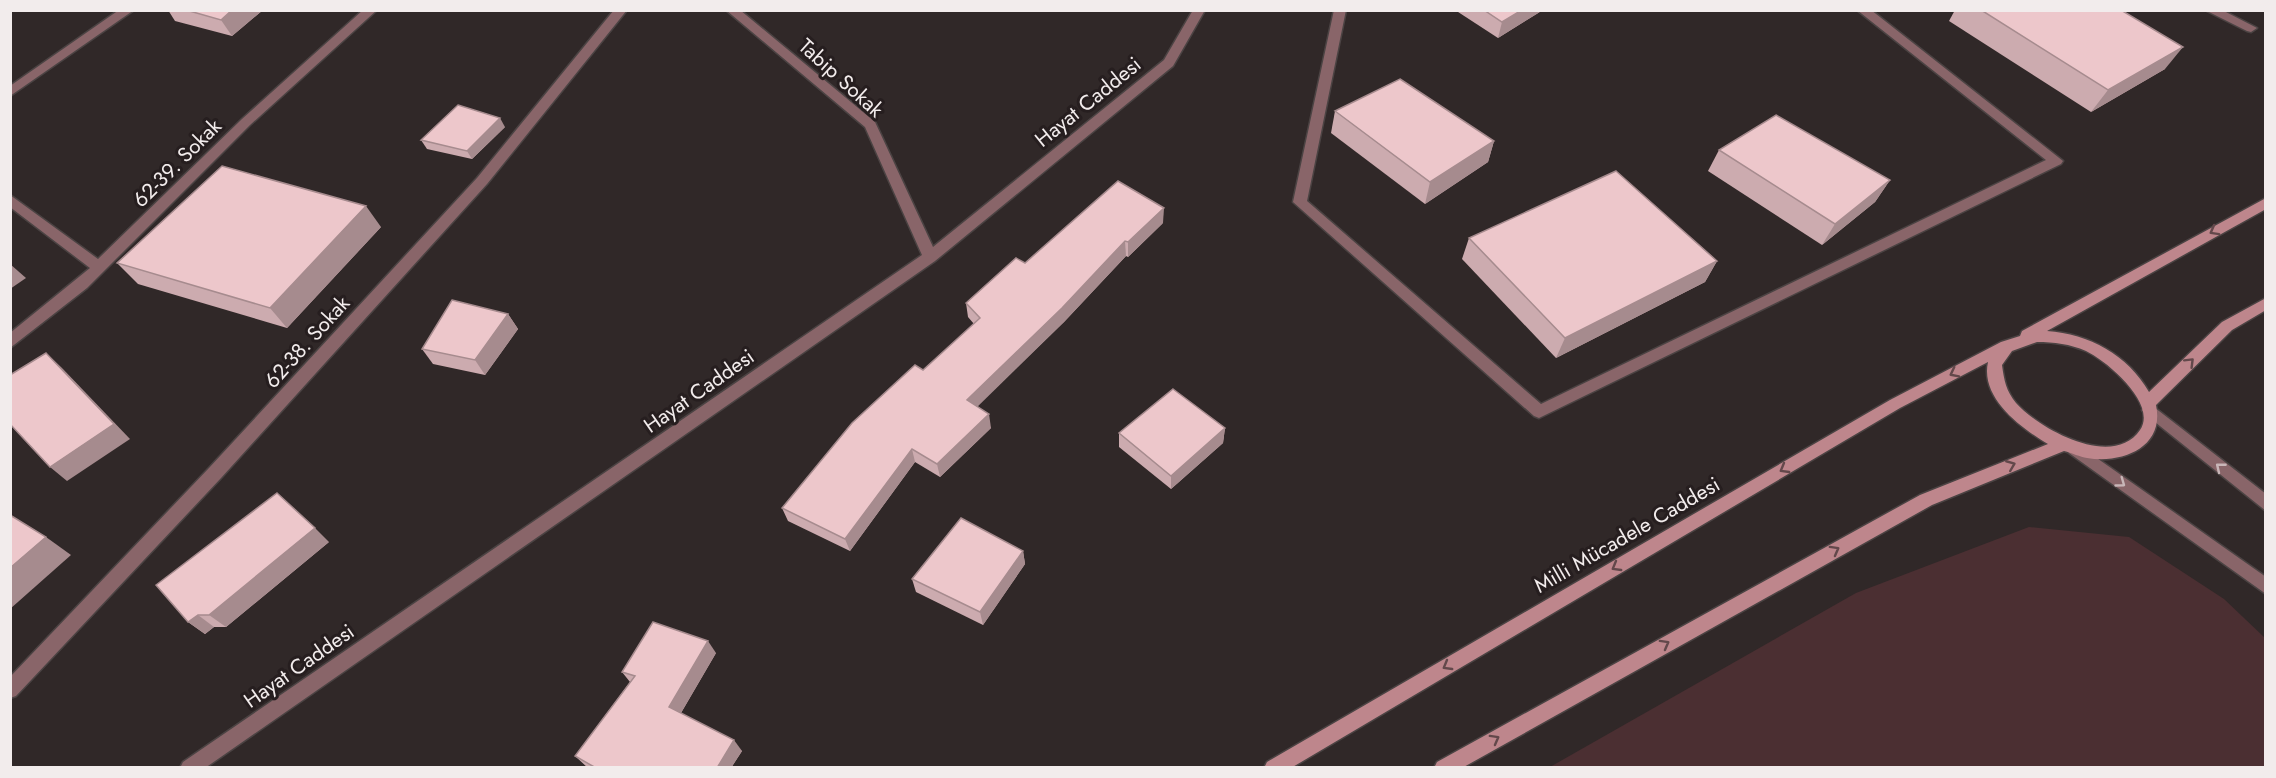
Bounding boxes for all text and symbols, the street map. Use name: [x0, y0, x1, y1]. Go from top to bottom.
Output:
street label: Tabip Sokak: [792, 32, 891, 125]
street label: Hayat Caddesi: [1028, 50, 1148, 154]
street label: 62-39. Sokak: [126, 111, 229, 214]
one-way arrow: [2210, 224, 2221, 235]
street label: 62-38. Sokak: [257, 289, 357, 395]
street label: Hayat Caddesi: [638, 342, 760, 440]
one-way arrow: [2183, 359, 2194, 370]
one-way arrow: [1949, 366, 1960, 378]
one-way arrow: [2005, 460, 2016, 472]
one-way arrow: [1780, 462, 1790, 473]
one-way arrow: [2216, 464, 2227, 475]
street label: Milli Mücadele Caddesi: [1529, 470, 1725, 600]
one-way arrow: [2114, 476, 2125, 487]
one-way arrow: [1829, 546, 1840, 557]
one-way arrow: [1612, 560, 1622, 572]
street label: Hayat Caddesi: [238, 617, 360, 715]
one-way arrow: [1659, 640, 1669, 652]
one-way arrow: [1443, 659, 1453, 670]
one-way arrow: [1488, 735, 1499, 746]

